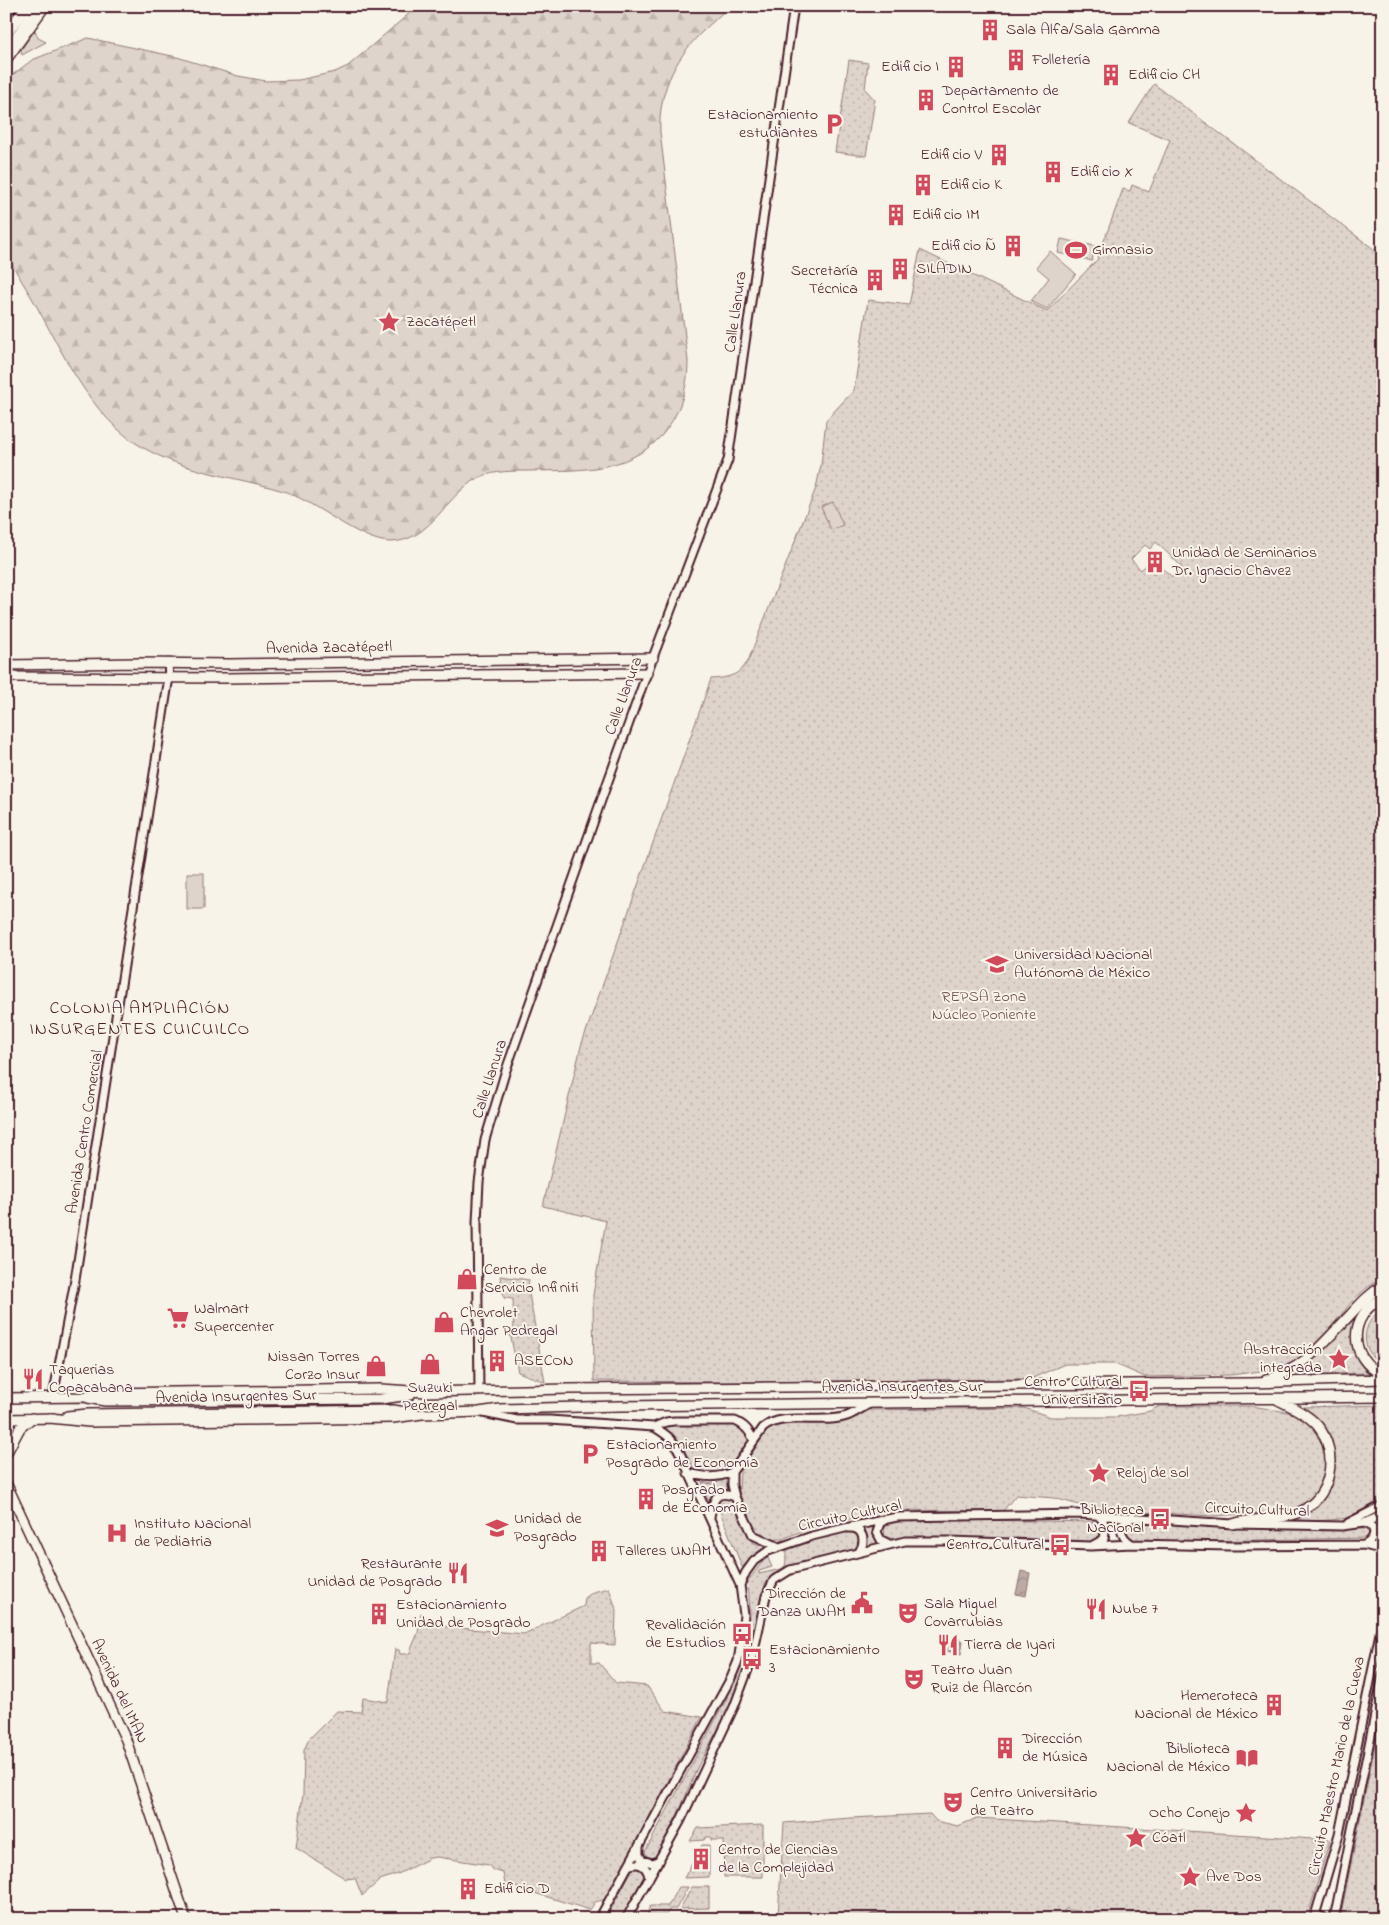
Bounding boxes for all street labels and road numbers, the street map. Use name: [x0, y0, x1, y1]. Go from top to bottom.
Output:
street label: Calle Llanura: [718, 270, 754, 354]
street label: Avenida Zacatépetl: [266, 635, 393, 661]
street label: Calle Llanura: [599, 653, 649, 739]
street label: Calle Llanura: [466, 1036, 514, 1122]
street label: Avenida Centro Comercial: [60, 1048, 110, 1216]
street label: Avenida Insurgentes Sur: [821, 1375, 983, 1399]
street label: Avenida Insurgentes Sur: [155, 1384, 317, 1410]
street label: Circuito Cultural: [796, 1493, 904, 1539]
street label: Circuito Cultural: [1204, 1496, 1310, 1524]
street label: Avenida del IMAN: [84, 1635, 154, 1747]
street label: Circuito Maestro Mario de la Cueva: [1302, 1654, 1372, 1878]

